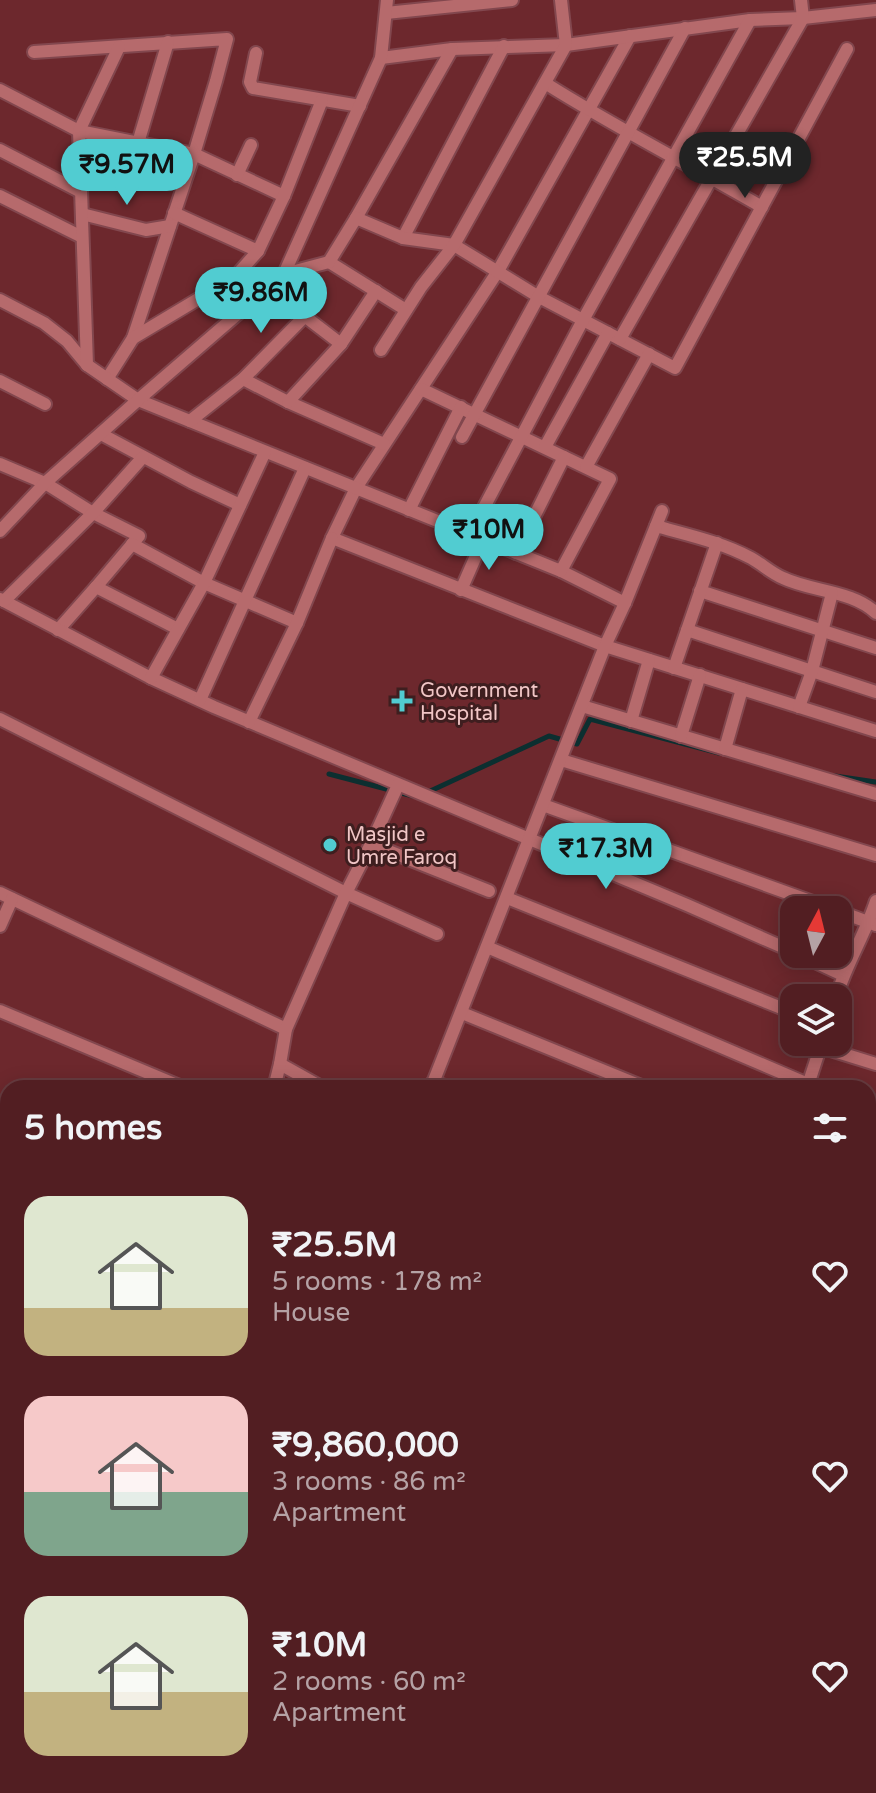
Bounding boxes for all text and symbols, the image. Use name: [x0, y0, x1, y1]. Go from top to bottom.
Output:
pin: ₹25.5M: [680, 132, 810, 200]
pin: ₹9.57M: [62, 139, 192, 207]
text: ₹25.5M: [697, 142, 793, 173]
text: ₹9.57M: [79, 149, 175, 180]
pin: ₹9.86M: [196, 267, 326, 335]
text: ₹9.86M: [213, 277, 309, 308]
pin: ₹10M: [442, 504, 536, 572]
text: ₹10M: [453, 514, 525, 545]
place label: Government Hospital: [420, 679, 538, 726]
marker: Government Hospital: [391, 690, 413, 712]
place label: Masjid e Umre Faroq: [346, 823, 457, 870]
pin: ₹17.3M: [541, 823, 671, 891]
text: ₹17.3M: [559, 833, 653, 864]
marker: Masjid e Umre Faroq: [321, 836, 339, 854]
north arrow: [780, 896, 852, 968]
map controls: [780, 896, 852, 1056]
button: layers: [780, 984, 852, 1056]
icon: filters: [808, 1106, 852, 1150]
text: 5 homes: [24, 1108, 162, 1149]
text: ₹25.5M: [272, 1225, 397, 1266]
icon: home: [88, 1228, 184, 1324]
icon: heart: [808, 1254, 852, 1298]
text: 5 rooms · 178 m²: [272, 1266, 482, 1297]
text: House: [272, 1297, 350, 1328]
text: ₹9,860,000: [272, 1425, 459, 1466]
icon: home: [88, 1428, 184, 1524]
icon: heart: [808, 1454, 852, 1498]
text: 3 rooms · 86 m²: [272, 1466, 466, 1497]
text: Apartment: [272, 1497, 406, 1528]
text: ₹10M: [272, 1625, 367, 1666]
icon: home: [88, 1628, 184, 1724]
icon: heart: [808, 1654, 852, 1698]
text: 2 rooms · 60 m²: [272, 1666, 466, 1697]
text: Apartment: [272, 1697, 406, 1728]

